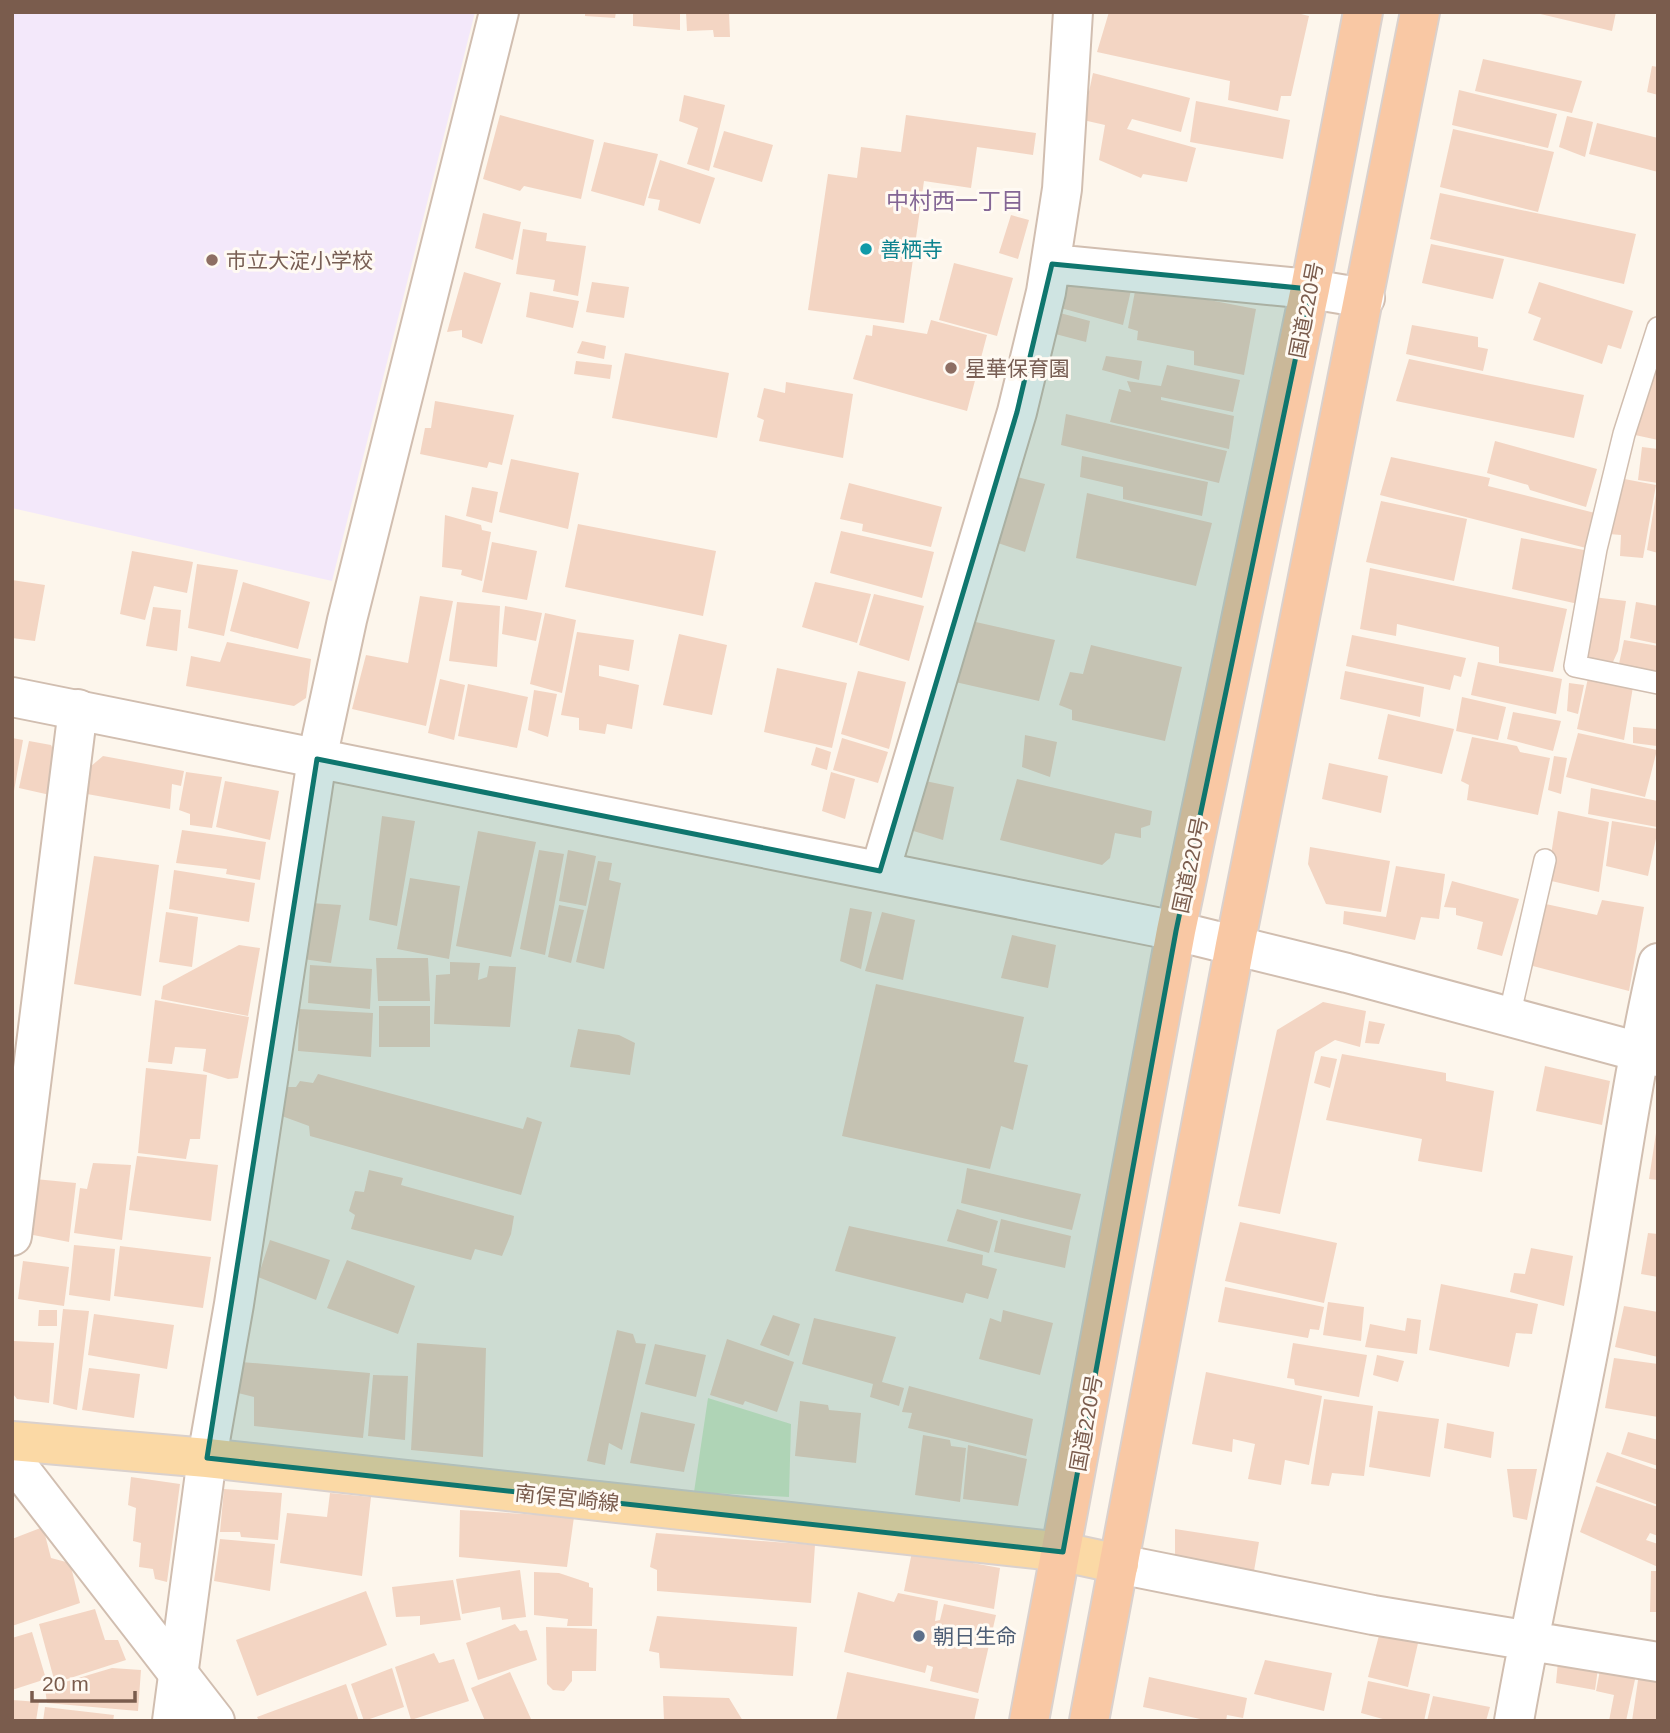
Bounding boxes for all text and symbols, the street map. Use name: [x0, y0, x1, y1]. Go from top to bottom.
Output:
district label: 中村西一丁目: [886, 188, 1024, 214]
place label: 善栖寺: [880, 238, 943, 261]
marker: 善栖寺: [858, 241, 874, 257]
place label: 市立大淀小学校: [226, 249, 373, 272]
marker: 市立大淀小学校: [204, 252, 220, 268]
street label: 国道220号: [1285, 260, 1327, 360]
place label: 星華保育園: [965, 357, 1070, 380]
marker: 星華保育園: [943, 360, 959, 376]
street label: 国道220号: [1169, 815, 1211, 915]
street label: 国道220号: [1066, 1373, 1106, 1473]
street label: 南俣宮崎線: [514, 1481, 620, 1515]
place label: 朝日生命: [933, 1625, 1017, 1648]
marker: 朝日生命: [911, 1628, 927, 1644]
scale bar: [32, 1660, 135, 1704]
text: 20 m: [42, 1672, 89, 1695]

